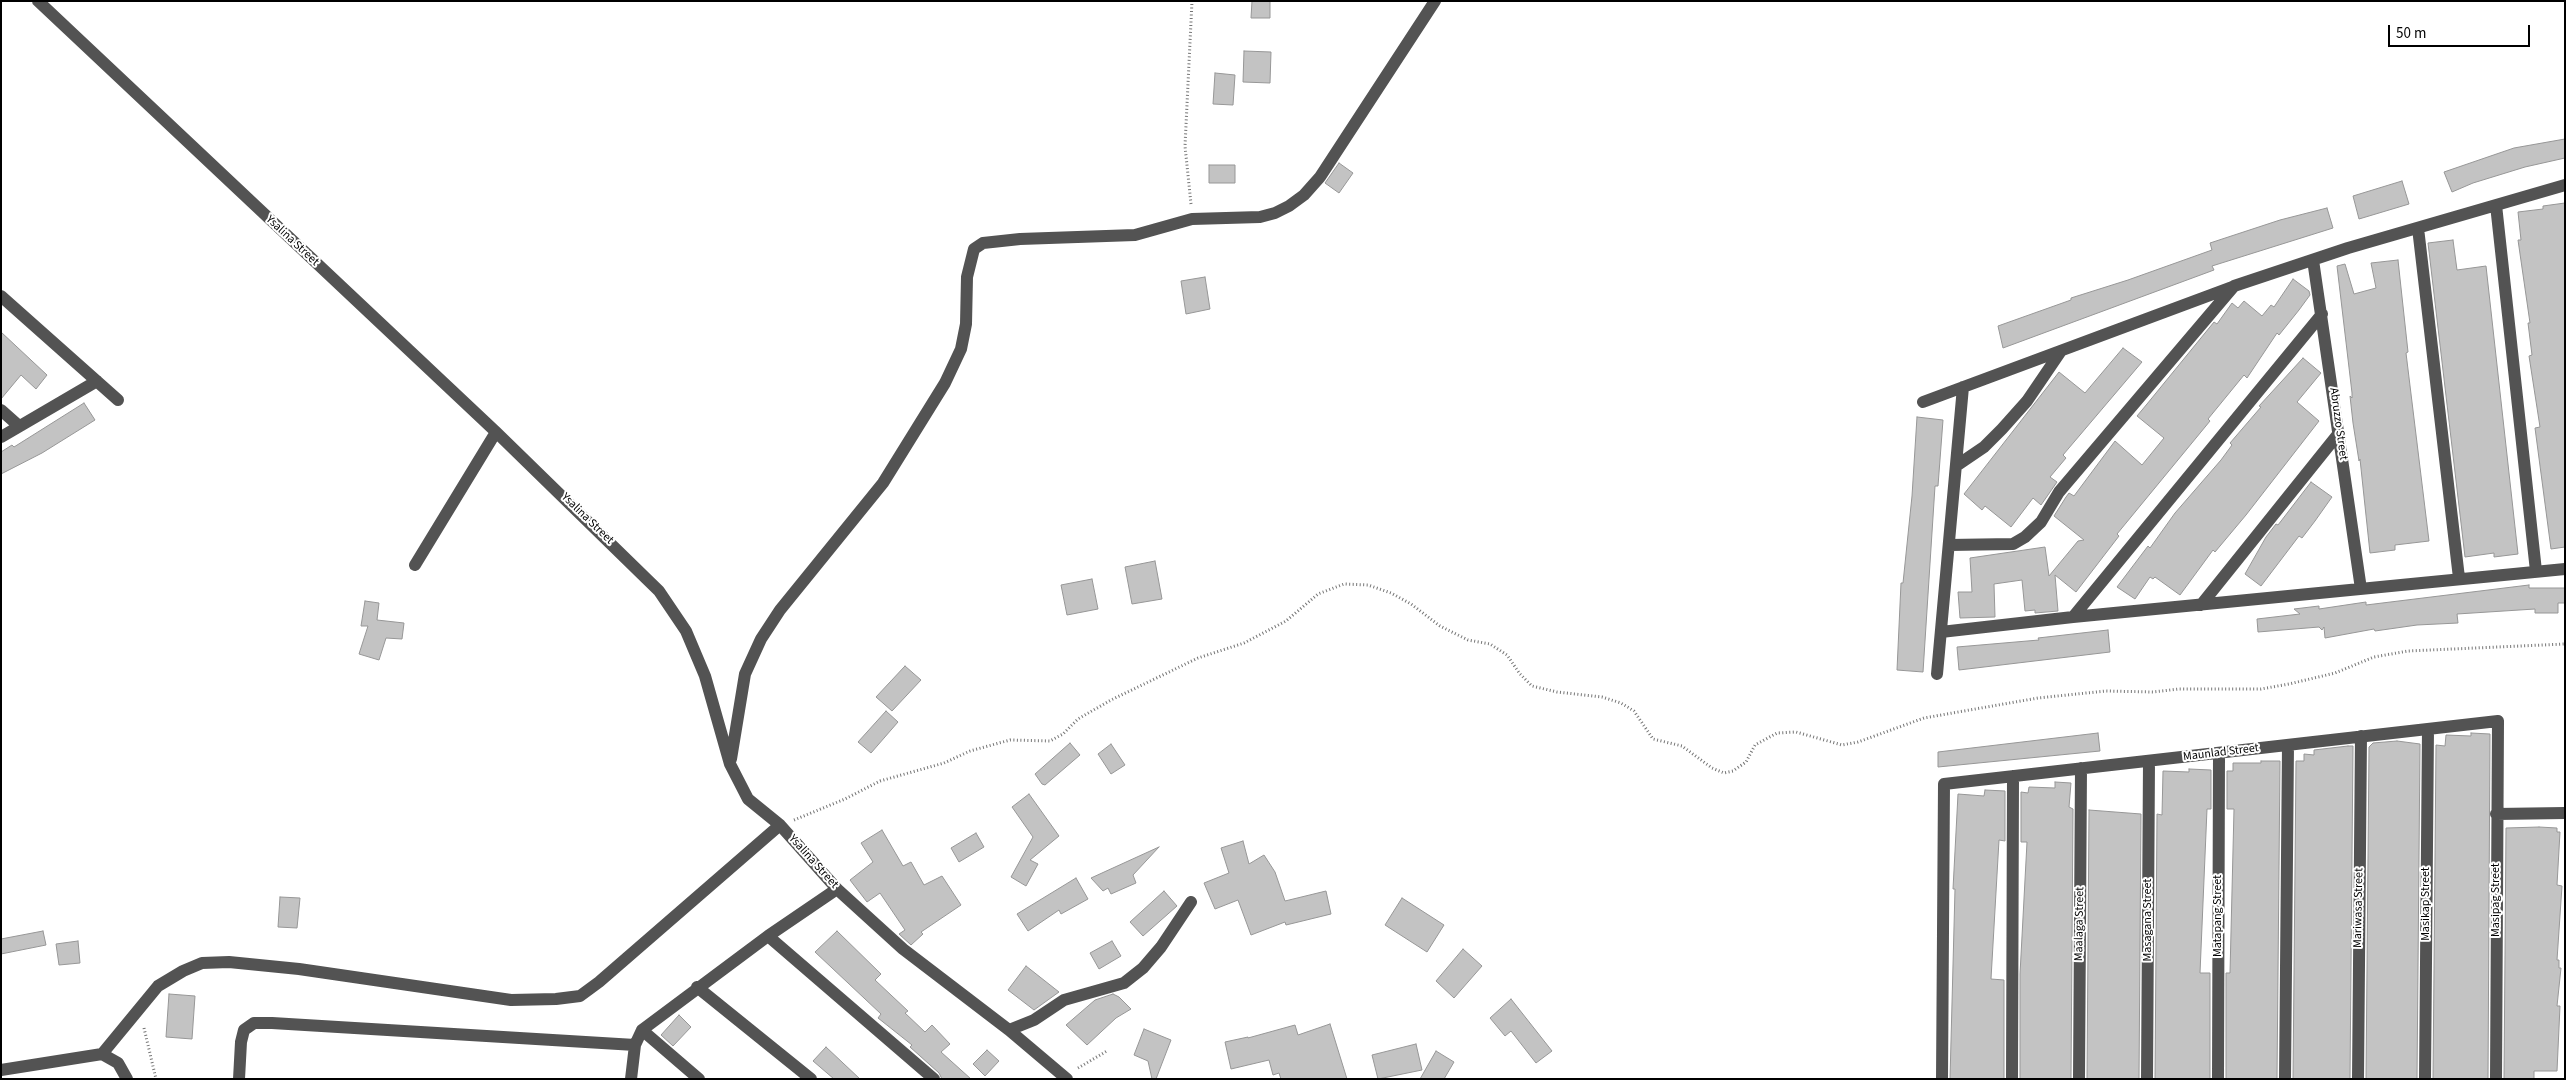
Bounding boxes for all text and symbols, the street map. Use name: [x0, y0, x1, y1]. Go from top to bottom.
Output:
scale bar: [2391, 15, 2534, 47]
text: 50 m: [2396, 23, 2426, 44]
street label: Ysalina Street: [262, 213, 322, 269]
street label: Abruzzo Street: [2326, 387, 2350, 461]
street label: Ysalina Street: [558, 490, 616, 548]
street label: Maunlad Street: [2182, 741, 2260, 765]
street label: Ysalina Street: [785, 832, 841, 892]
street label: Masipag Street: [2489, 863, 2503, 937]
street label: Masikap Street: [2419, 867, 2433, 941]
street label: Mariwasa Street: [2351, 868, 2367, 948]
street label: Matapang Street: [2211, 875, 2225, 957]
street label: Masagana Street: [2141, 879, 2155, 961]
street label: Maalaga Street: [2072, 887, 2088, 961]

